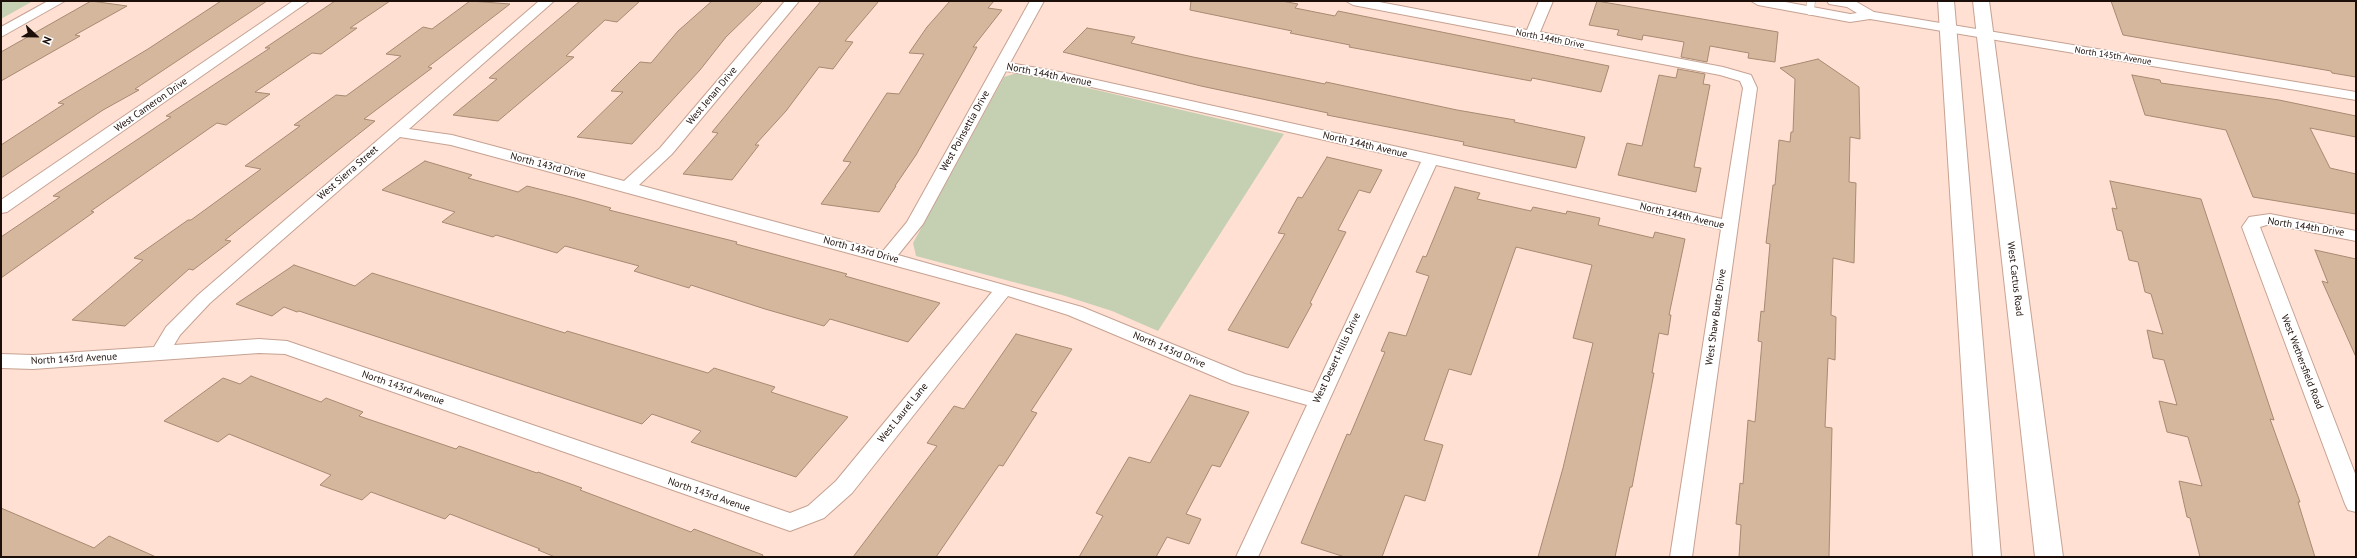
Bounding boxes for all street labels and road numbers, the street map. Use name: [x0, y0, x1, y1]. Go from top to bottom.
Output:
street label: North 144th Drive: [1515, 27, 1585, 51]
street label: North 145th Avenue: [2074, 45, 2152, 67]
street label: North 144th Avenue: [1005, 61, 1093, 89]
street label: West Jenan Drive: [684, 64, 740, 128]
street label: West Cameron Drive: [112, 75, 190, 135]
street label: West Poinsettia Drive: [938, 88, 992, 174]
street label: North 144th Avenue: [1322, 129, 1408, 161]
street label: West Sierra Street: [315, 143, 381, 203]
street label: North 143rd Drive: [509, 150, 587, 182]
street label: North 144th Avenue: [1639, 200, 1725, 232]
street label: North 144th Drive: [2267, 215, 2345, 239]
street label: North 143rd Drive: [822, 234, 900, 266]
street label: West Cactus Road: [2004, 241, 2026, 317]
street label: West Shaw Butte Drive: [1703, 268, 1729, 366]
street label: West Desert Hills Drive: [1311, 311, 1363, 405]
street label: West Wethersfield Road: [2278, 313, 2326, 411]
street label: North 143rd Drive: [1131, 329, 1207, 371]
street label: North 143rd Avenue: [31, 351, 117, 367]
street label: North 143rd Avenue: [360, 368, 446, 408]
street label: West Laurel Lane: [875, 381, 931, 445]
street label: North 143rd Avenue: [666, 475, 752, 515]

